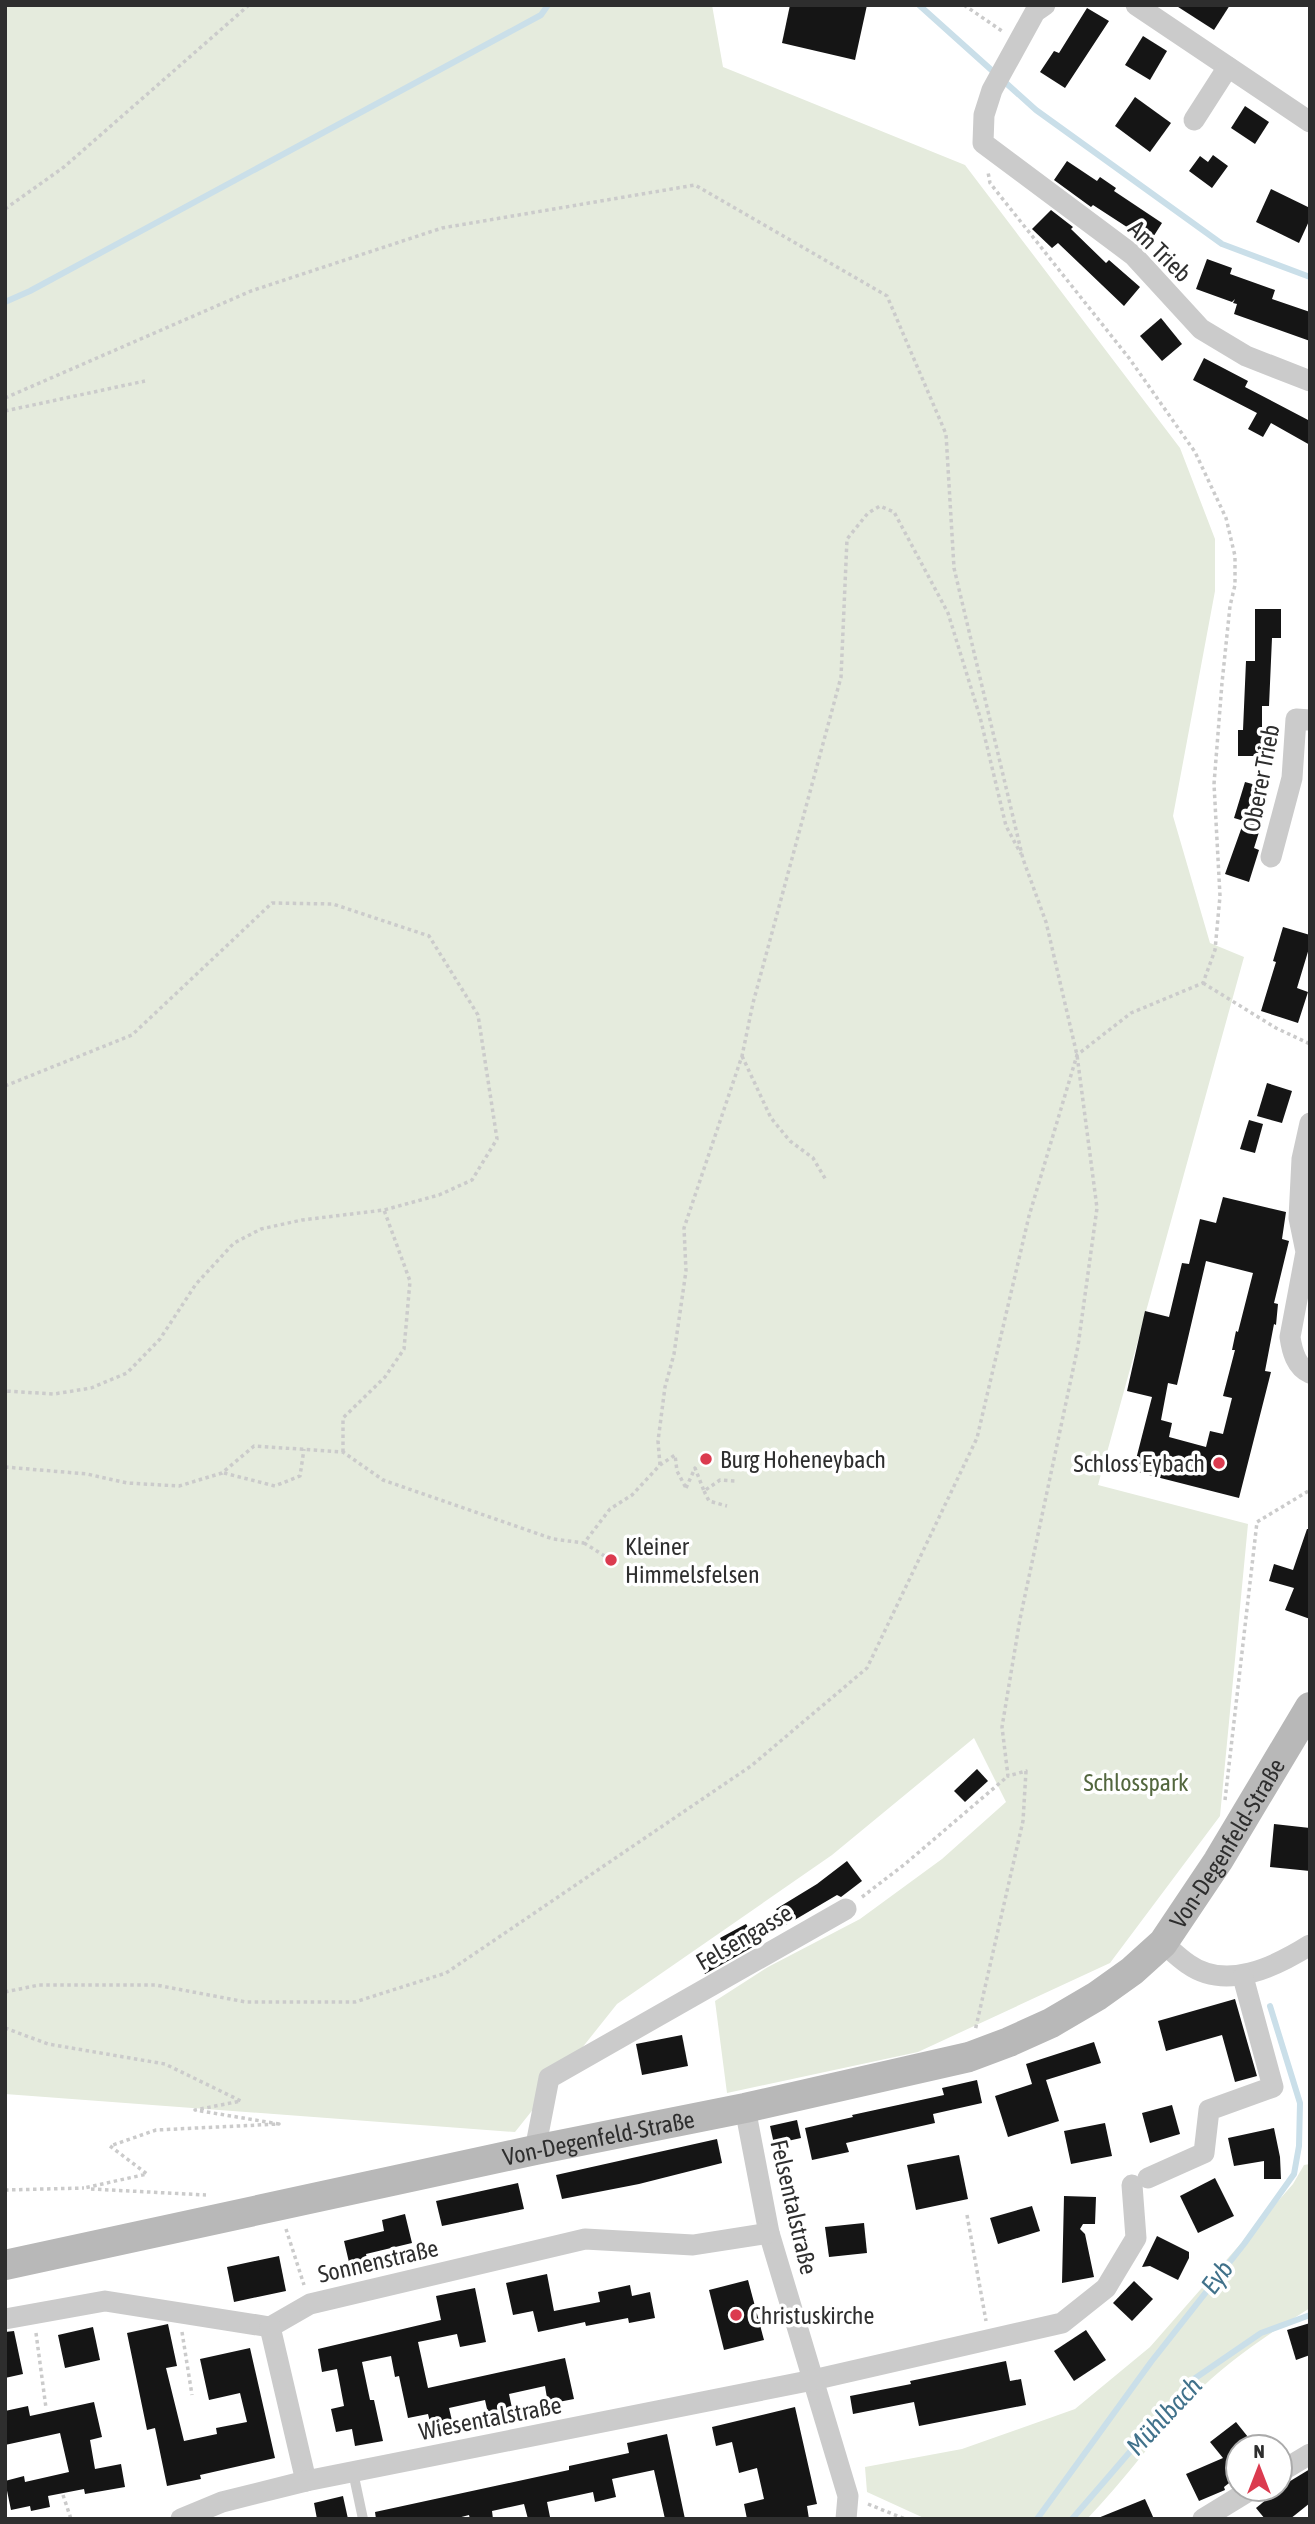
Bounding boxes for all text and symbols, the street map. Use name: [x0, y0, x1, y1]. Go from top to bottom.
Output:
street label: Am Trieb: [1123, 215, 1197, 287]
street label: Oberer Trieb: [1237, 722, 1285, 834]
place label: Burg Hoheneybach: [720, 1446, 886, 1473]
place label: Schloss Eybach: [1074, 1450, 1205, 1477]
marker: Burg Hoheneybach: [698, 1451, 714, 1467]
marker: Schloss Eybach: [1211, 1455, 1227, 1471]
place label: Kleiner Himmelsfelsen: [625, 1533, 760, 1588]
marker: Kleiner Himmelsfelsen: [603, 1552, 619, 1568]
street label: Von-Degenfeld-Straße: [1164, 1753, 1290, 1933]
park label: Schlosspark: [1083, 1769, 1189, 1796]
street label: Felsengasse: [691, 1899, 797, 1975]
street label: Von-Degenfeld-Straße: [500, 2105, 697, 2170]
street label: Felsentalstraße: [765, 2137, 823, 2277]
street label: Sonnenstraße: [315, 2234, 441, 2288]
water label: Eyb: [1195, 2254, 1239, 2300]
place label: Christuskirche: [750, 2302, 874, 2329]
marker: Christuskirche: [728, 2307, 744, 2323]
water label: Mühlbach: [1120, 2370, 1208, 2461]
street label: Wiesentalstraße: [416, 2391, 564, 2445]
north arrow: [1224, 2433, 1294, 2503]
text: N: [1253, 2440, 1265, 2462]

